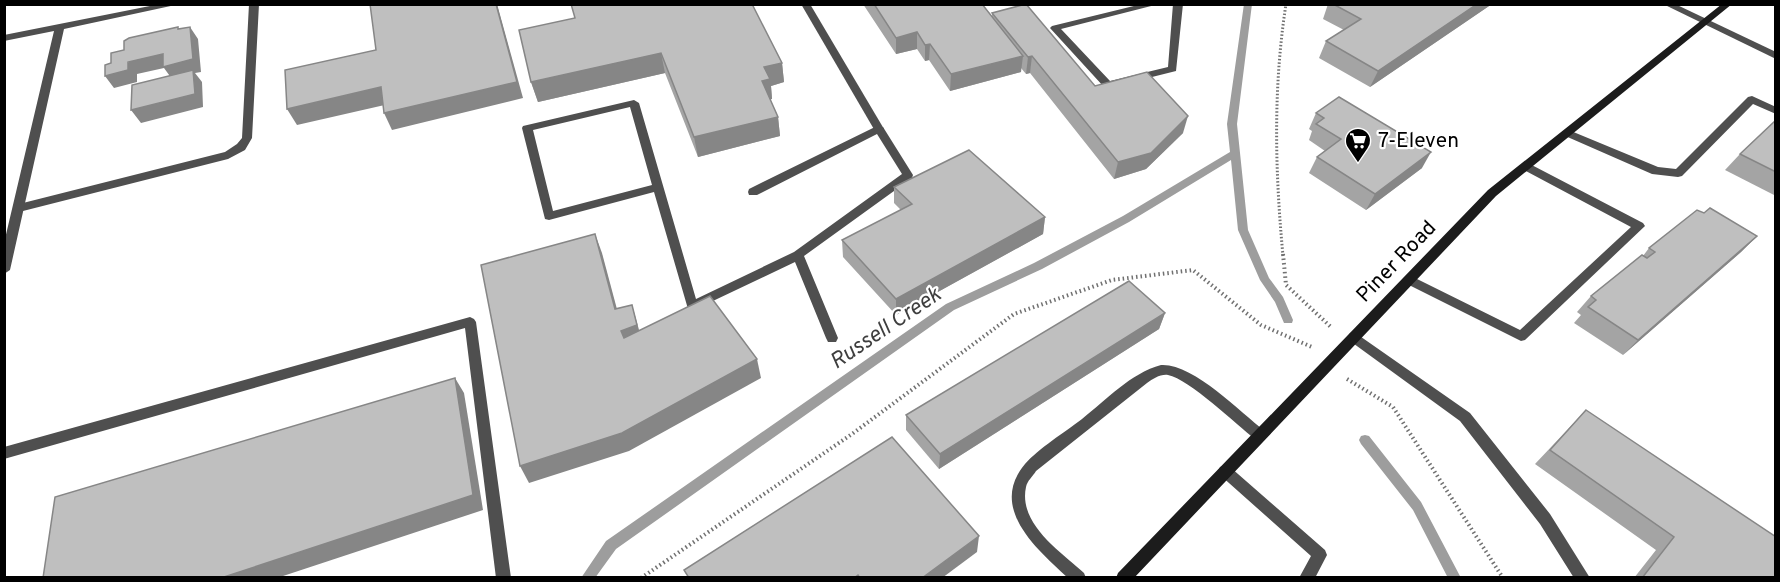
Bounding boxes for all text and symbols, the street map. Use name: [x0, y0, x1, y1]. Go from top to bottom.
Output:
supermarket icon: 7-Eleven: [1343, 126, 1373, 164]
place label: 7-Eleven: [1378, 128, 1459, 155]
street label: Piner Road: [1351, 215, 1443, 309]
water label: Russell Creek: [825, 281, 947, 376]

